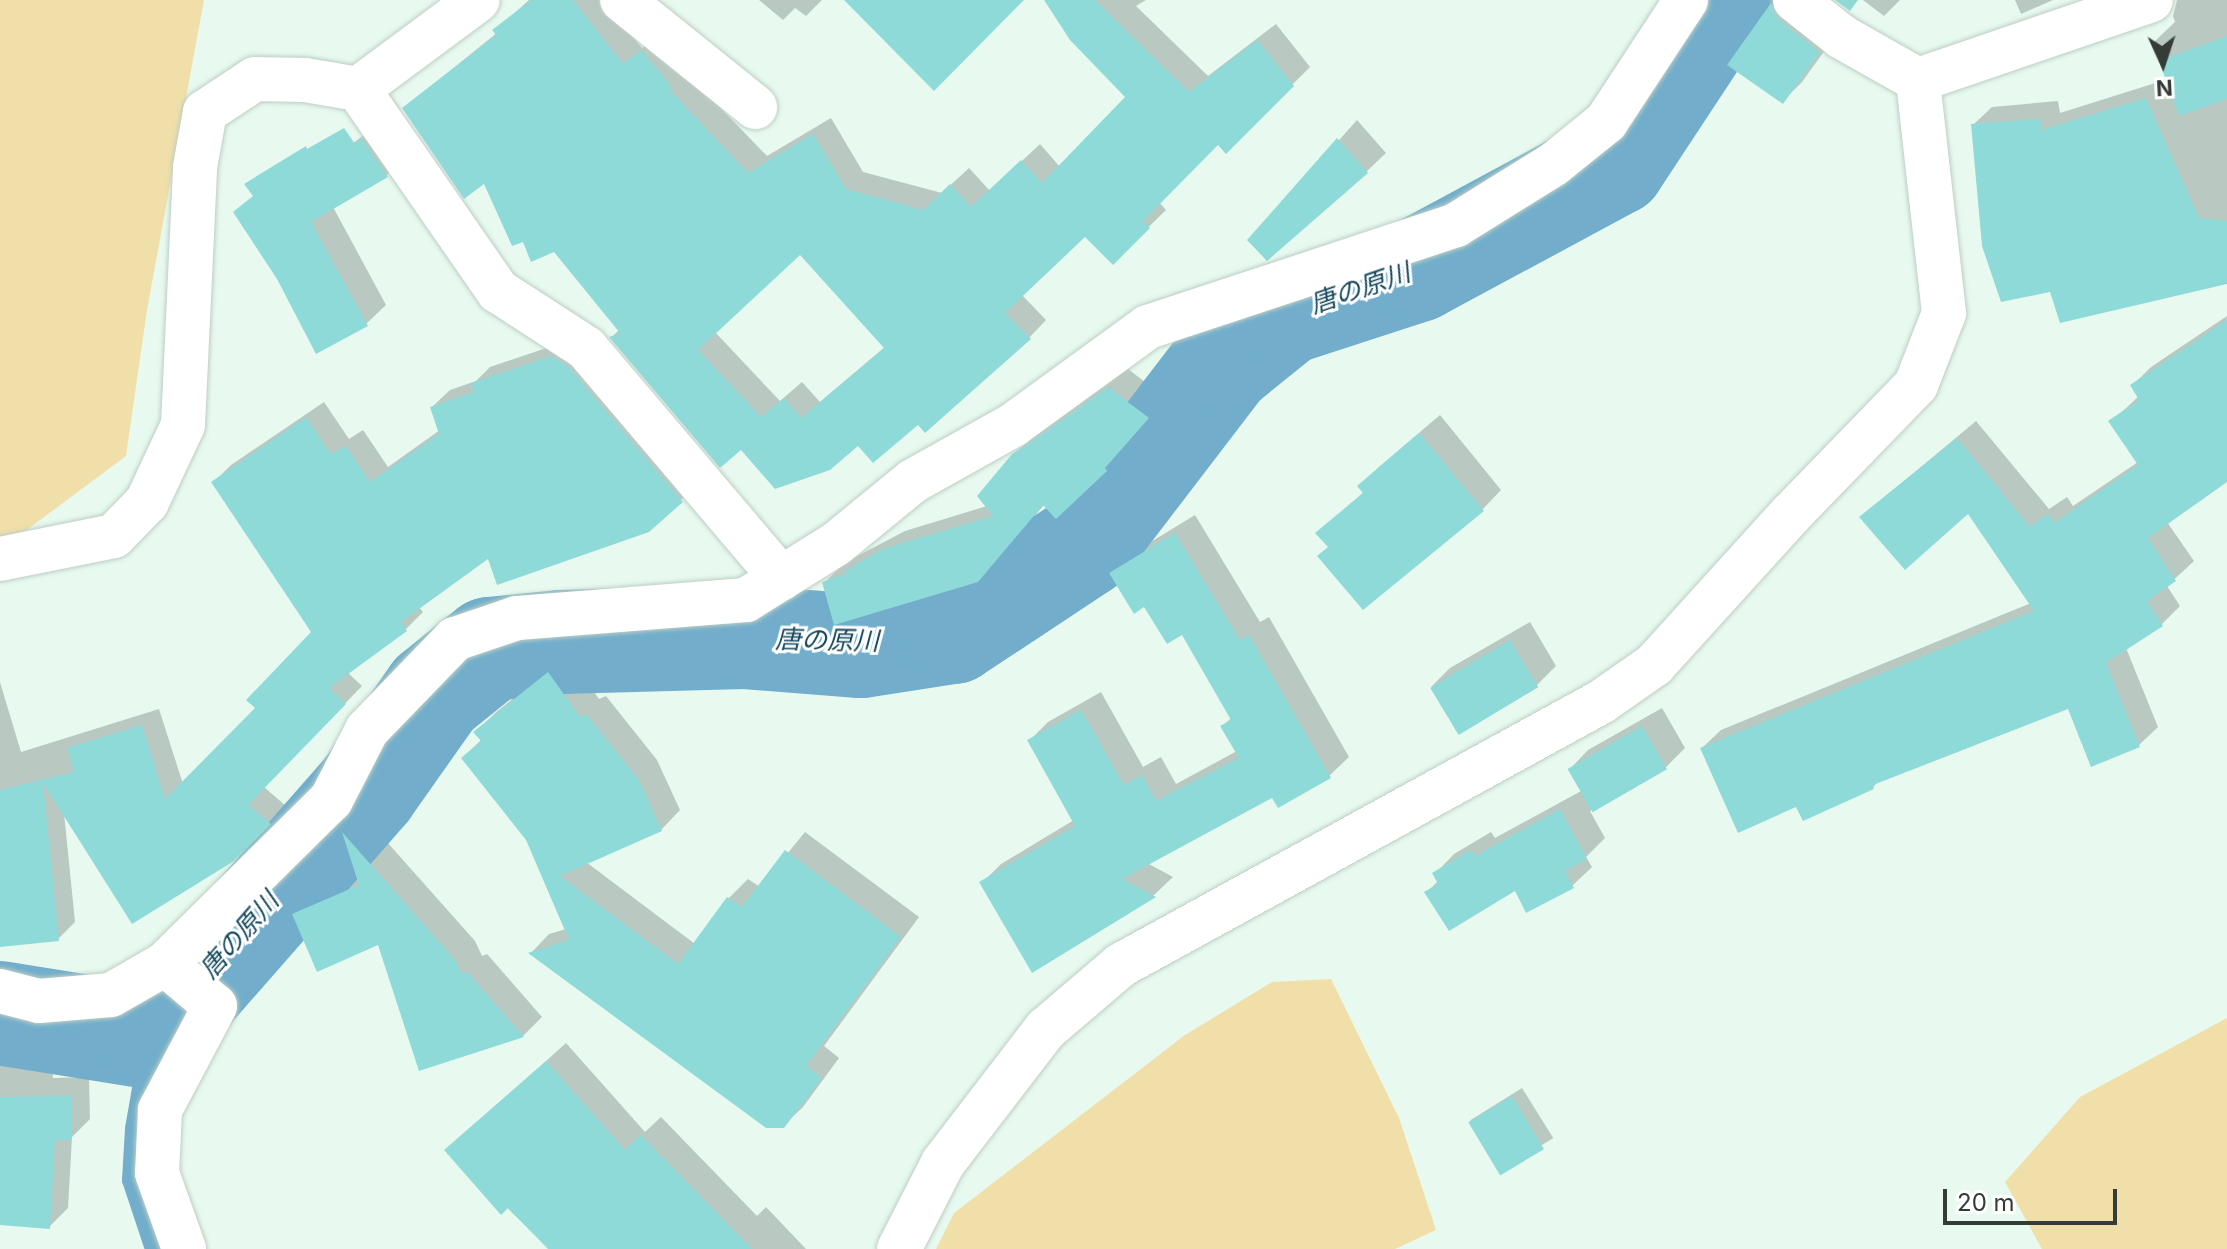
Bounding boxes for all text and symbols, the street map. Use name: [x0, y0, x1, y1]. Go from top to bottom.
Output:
north arrow: [2123, 24, 2203, 104]
text: N: [2155, 75, 2173, 101]
water label: 唐の原川: [1306, 256, 1414, 320]
water label: 唐の原川: [775, 623, 879, 657]
water label: 唐の原川: [193, 886, 285, 984]
scale bar: [1947, 1173, 2121, 1223]
text: 20 m: [1957, 1188, 2015, 1217]

